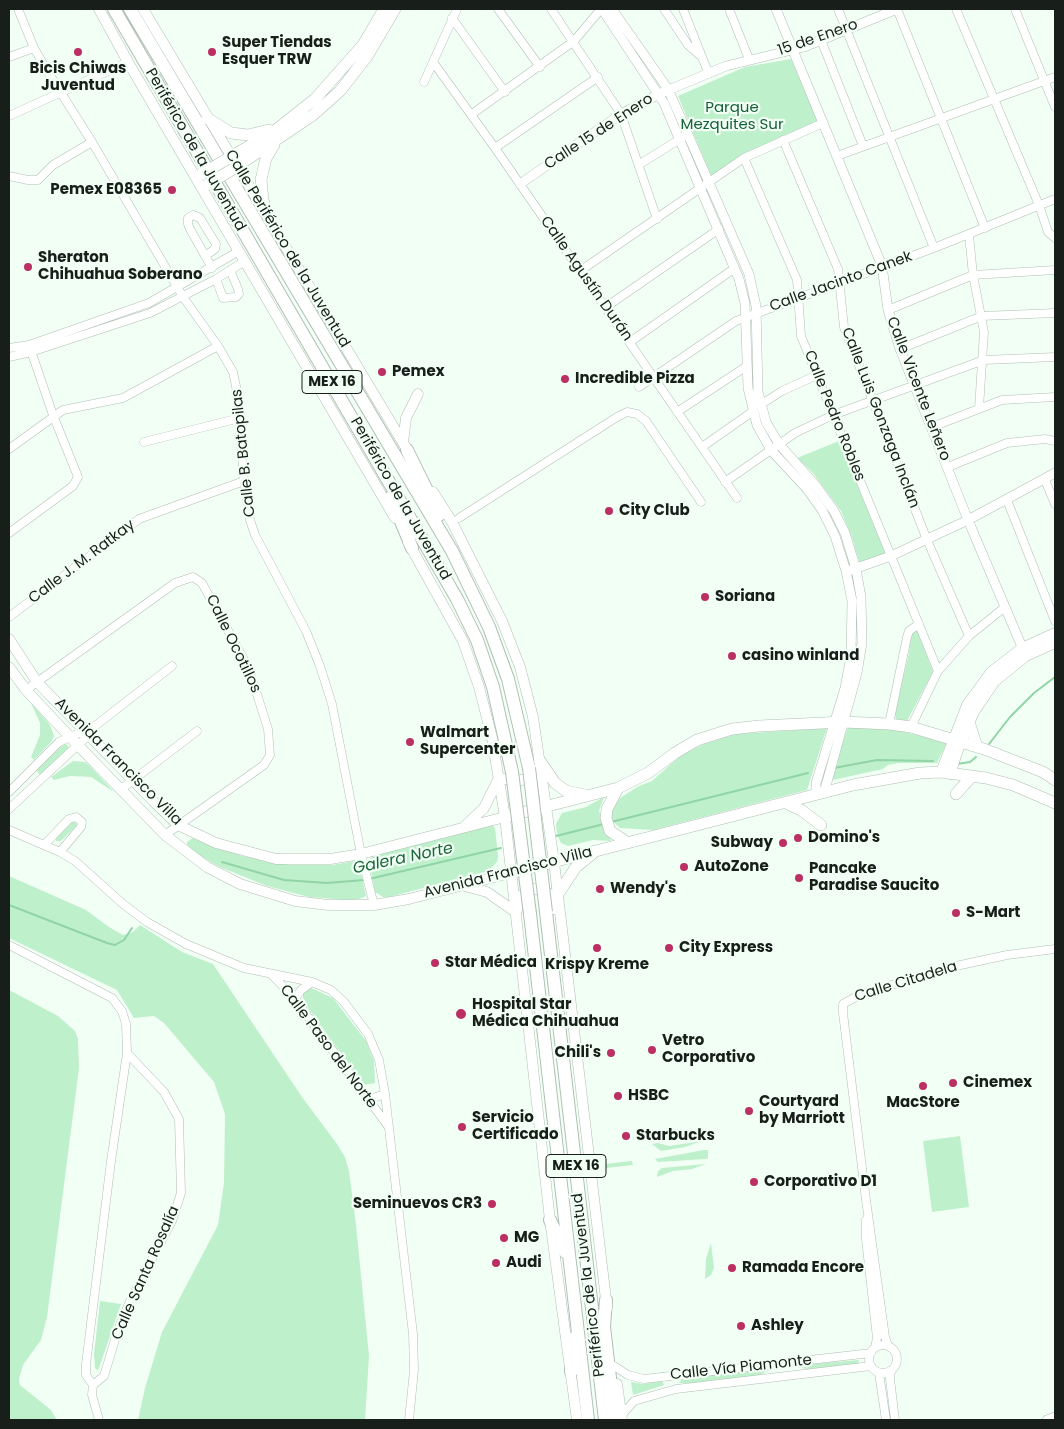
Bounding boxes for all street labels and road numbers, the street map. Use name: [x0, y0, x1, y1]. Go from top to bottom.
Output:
street label: 15 de Enero: [776, 16, 860, 60]
street label: Periférico de la Juventud: [141, 65, 249, 235]
street label: Calle 15 de Enero: [541, 90, 657, 174]
street label: Calle Periférico de la Juventud: [221, 147, 353, 351]
street label: Calle Agustín Durán: [536, 213, 636, 345]
street label: Calle Jacinto Canek: [767, 248, 915, 316]
street label: Calle Vicente Leñero: [882, 314, 954, 464]
street label: Calle Luis Gonzaga Inclán: [837, 325, 923, 511]
street label: Calle Pedro Robles: [800, 348, 868, 484]
road number: MEX 16: [302, 371, 362, 394]
street label: Calle B. Batopilas: [228, 388, 260, 518]
street label: Periférico de la Juventud: [346, 414, 454, 584]
street label: Calle J. M. Ratkay: [25, 516, 139, 608]
street label: Calle Ocotillos: [201, 592, 265, 696]
street label: Avenida Francisco Villa: [50, 694, 186, 830]
street label: Avenida Francisco Villa: [422, 843, 594, 903]
street label: Calle Citadela: [852, 958, 960, 1006]
street label: Calle Paso del Norte: [276, 982, 380, 1112]
road number: MEX 16: [546, 1154, 606, 1178]
street label: Periférico de la Juventud: [569, 1192, 609, 1378]
street label: Calle Santa Rosalía: [108, 1203, 184, 1343]
street label: Calle Vía Piamonte: [669, 1352, 813, 1384]

